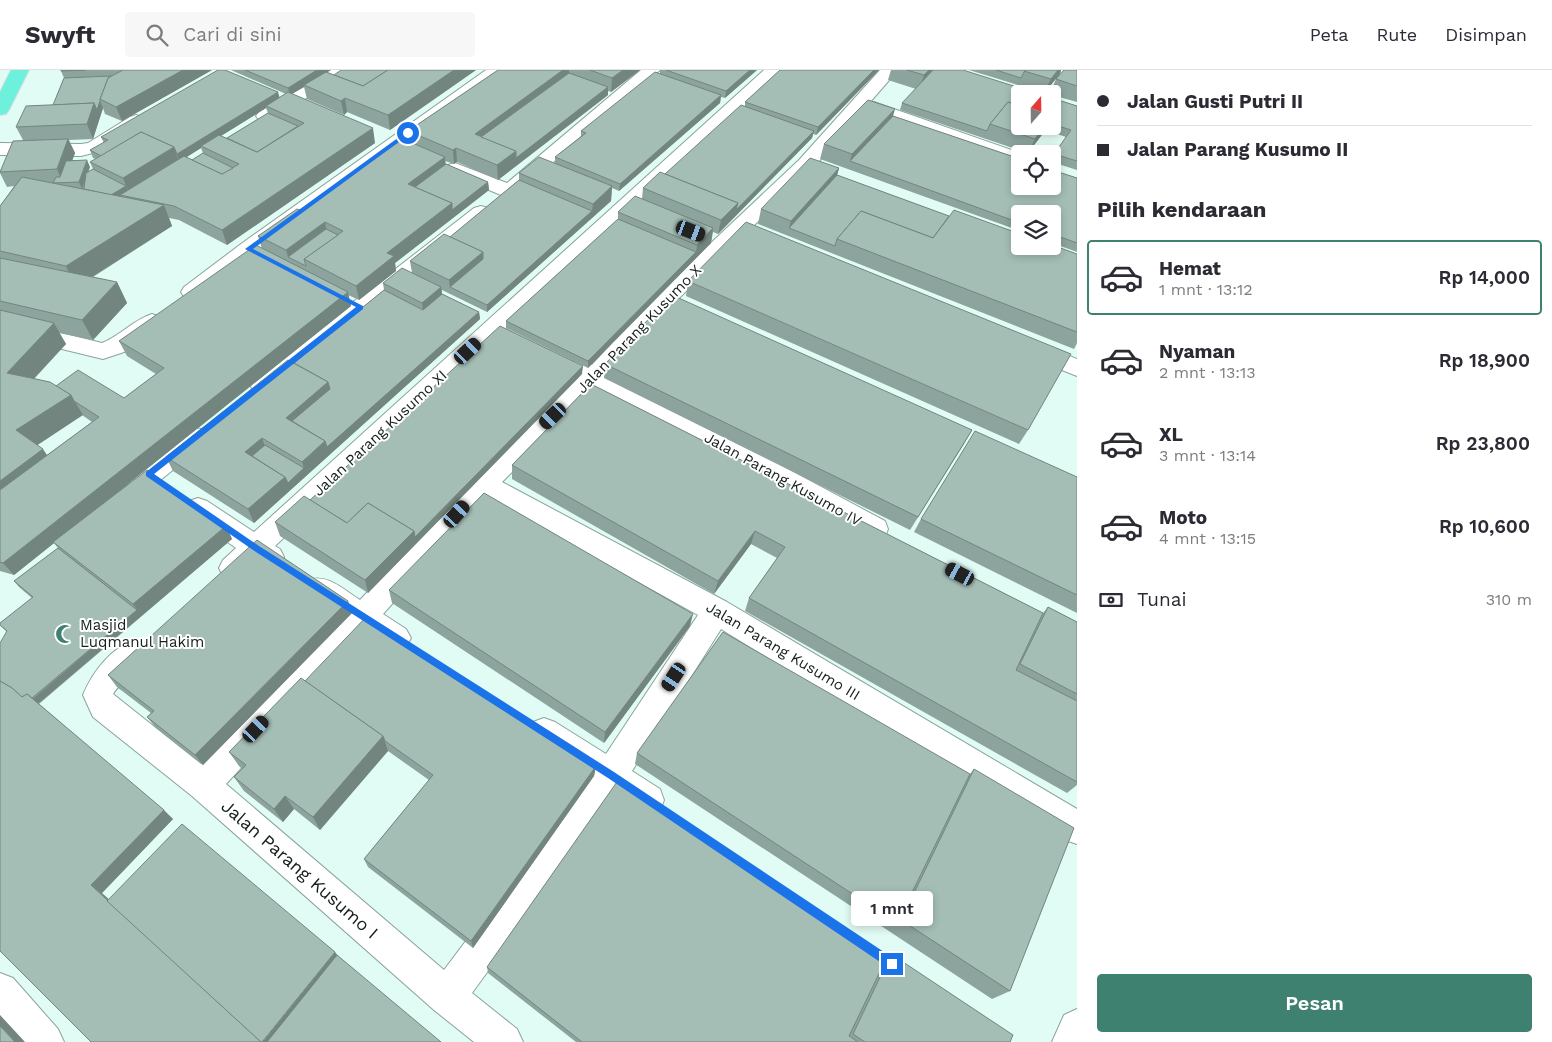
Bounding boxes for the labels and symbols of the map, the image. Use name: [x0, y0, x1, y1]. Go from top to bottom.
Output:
north arrow: [1011, 85, 1061, 135]
route start: [397, 122, 419, 144]
car: [674, 219, 707, 243]
street label: Jalan Parang Kusumo X: [573, 261, 705, 397]
car: [451, 335, 484, 367]
street label: Jalan Parang Kusumo XI: [309, 366, 451, 500]
car: [536, 400, 569, 432]
street label: Jalan Parang Kusumo IV: [701, 428, 865, 530]
car: [441, 498, 472, 530]
car: [943, 560, 976, 588]
street label: Jalan Parang Kusumo III: [703, 598, 863, 704]
place label: Masjid Luqmanul Hakim: [80, 616, 204, 651]
mosque icon: Masjid Luqmanul Hakim: [54, 623, 76, 645]
car: [659, 660, 688, 694]
car: [240, 713, 271, 745]
street label: Jalan Parang Kusumo I: [217, 795, 383, 943]
callout: 1 mnt: [851, 892, 933, 926]
route end: [881, 953, 903, 975]

